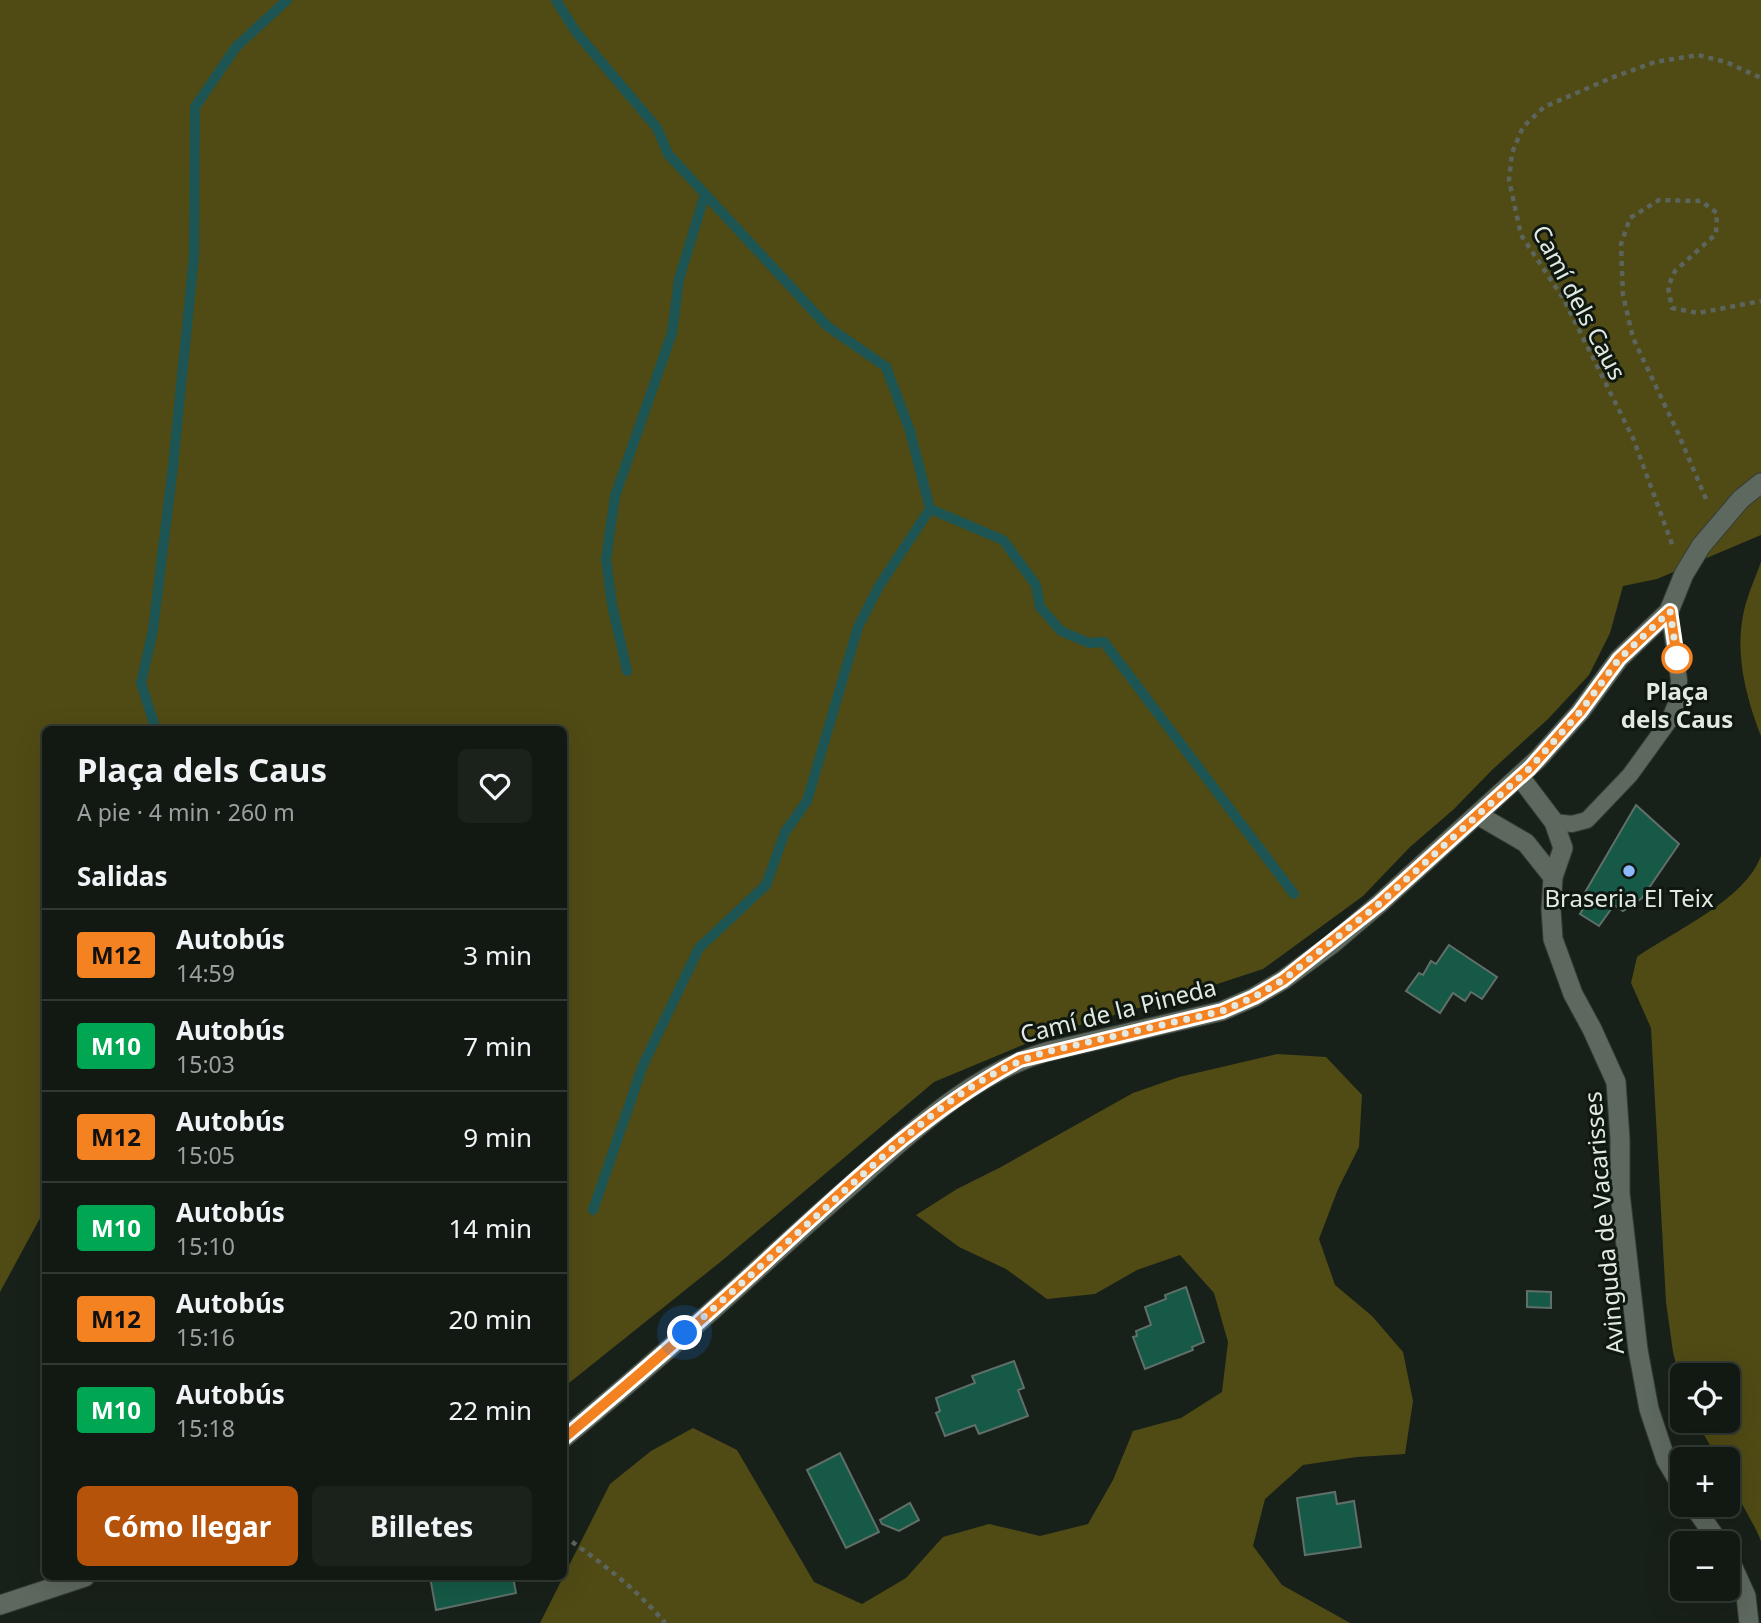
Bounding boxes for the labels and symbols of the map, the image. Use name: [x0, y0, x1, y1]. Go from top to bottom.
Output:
street label: Camí dels Caus: [1525, 219, 1635, 385]
marker: Plaça dels Caus: [1662, 643, 1692, 673]
place label: Plaça dels Caus: [1621, 674, 1733, 735]
marker: Braseria El Teix: [1621, 863, 1637, 879]
place label: Braseria El Teix: [1544, 881, 1714, 914]
street label: Camí de la Pineda: [1016, 970, 1220, 1050]
street label: Avinguda de Vacarisses: [1575, 1090, 1631, 1356]
your location: [667, 1315, 702, 1350]

